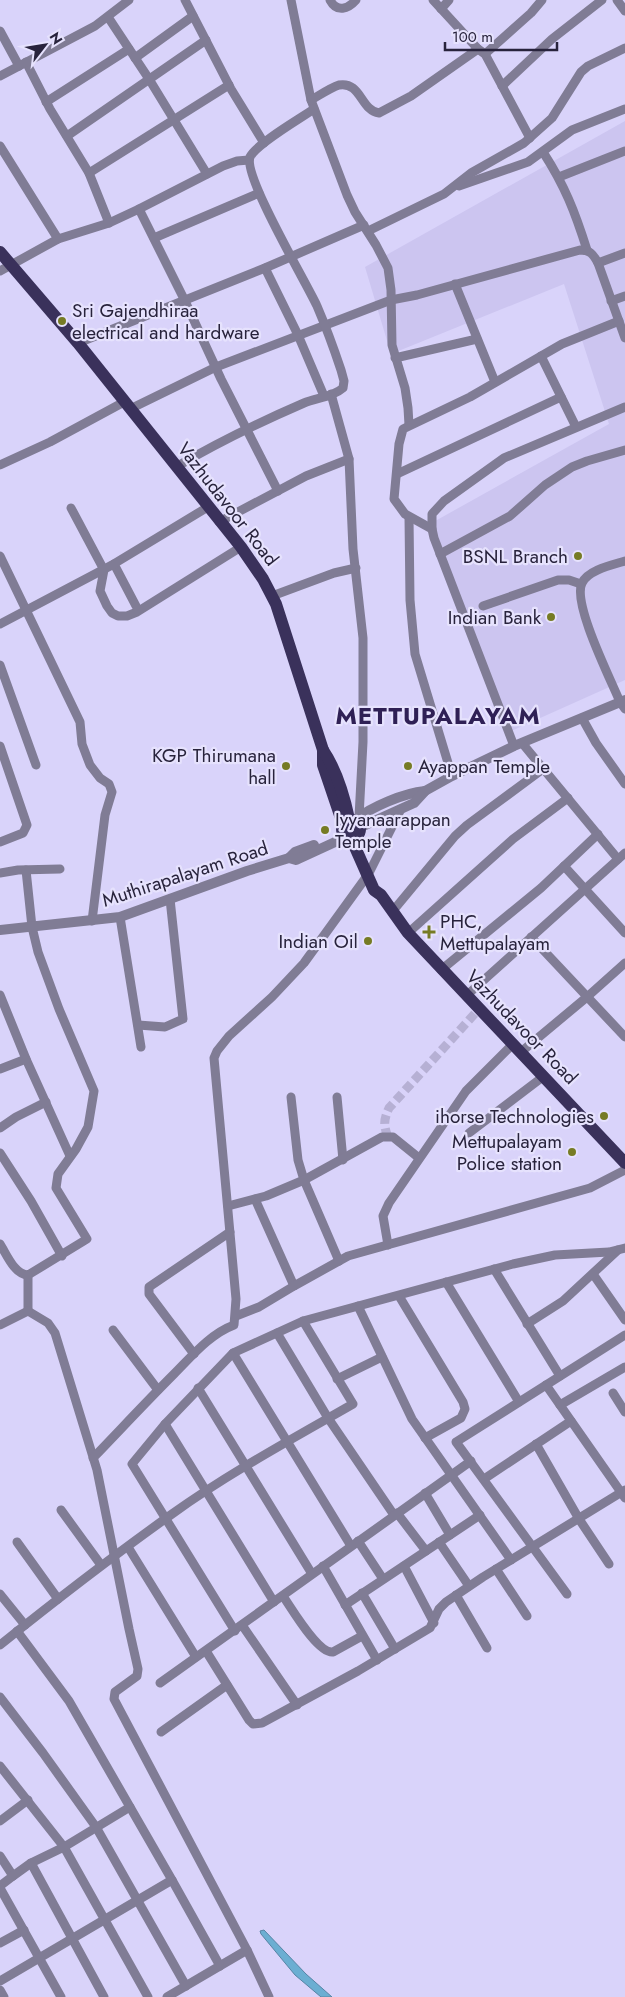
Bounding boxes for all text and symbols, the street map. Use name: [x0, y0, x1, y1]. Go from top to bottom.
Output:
north arrow: [20, 20, 70, 70]
scale bar: [445, 20, 558, 52]
text: 100 m: [452, 26, 493, 48]
text: N: [45, 28, 68, 48]
place label: Sri Gajendhiraa electrical and hardware: [72, 297, 260, 346]
marker: Sri Gajendhiraa electrical and hardware: [56, 315, 68, 327]
street label: Vazhudavoor Road: [171, 436, 285, 572]
place label: BSNL Branch: [463, 543, 568, 570]
marker: BSNL Branch: [572, 550, 584, 562]
place label: Indian Bank: [448, 604, 542, 631]
marker: Indian Bank: [545, 611, 557, 623]
district label: METTUPALAYAM: [335, 698, 541, 733]
place label: KGP Thirumana hall: [152, 742, 276, 791]
place label: Ayappan Temple: [418, 753, 550, 780]
marker: KGP Thirumana hall: [280, 760, 292, 772]
marker: Ayappan Temple: [402, 760, 414, 772]
place label: Iyyanaarappan Temple: [335, 806, 451, 855]
marker: Iyyanaarappan Temple: [319, 824, 331, 836]
street label: Muthirapalayam Road: [99, 834, 271, 914]
place label: PHC, Mettupalayam: [440, 908, 550, 957]
marker: PHC, Mettupalayam: [422, 925, 436, 939]
place label: Indian Oil: [278, 928, 358, 955]
marker: Indian Oil: [362, 935, 374, 947]
street label: Vazhudavoor Road: [460, 964, 584, 1090]
place label: ihorse Technologies: [435, 1103, 594, 1130]
marker: ihorse Technologies: [598, 1110, 610, 1122]
place label: Mettupalayam Police station: [452, 1128, 562, 1177]
marker: Mettupalayam Police station: [566, 1146, 578, 1158]

